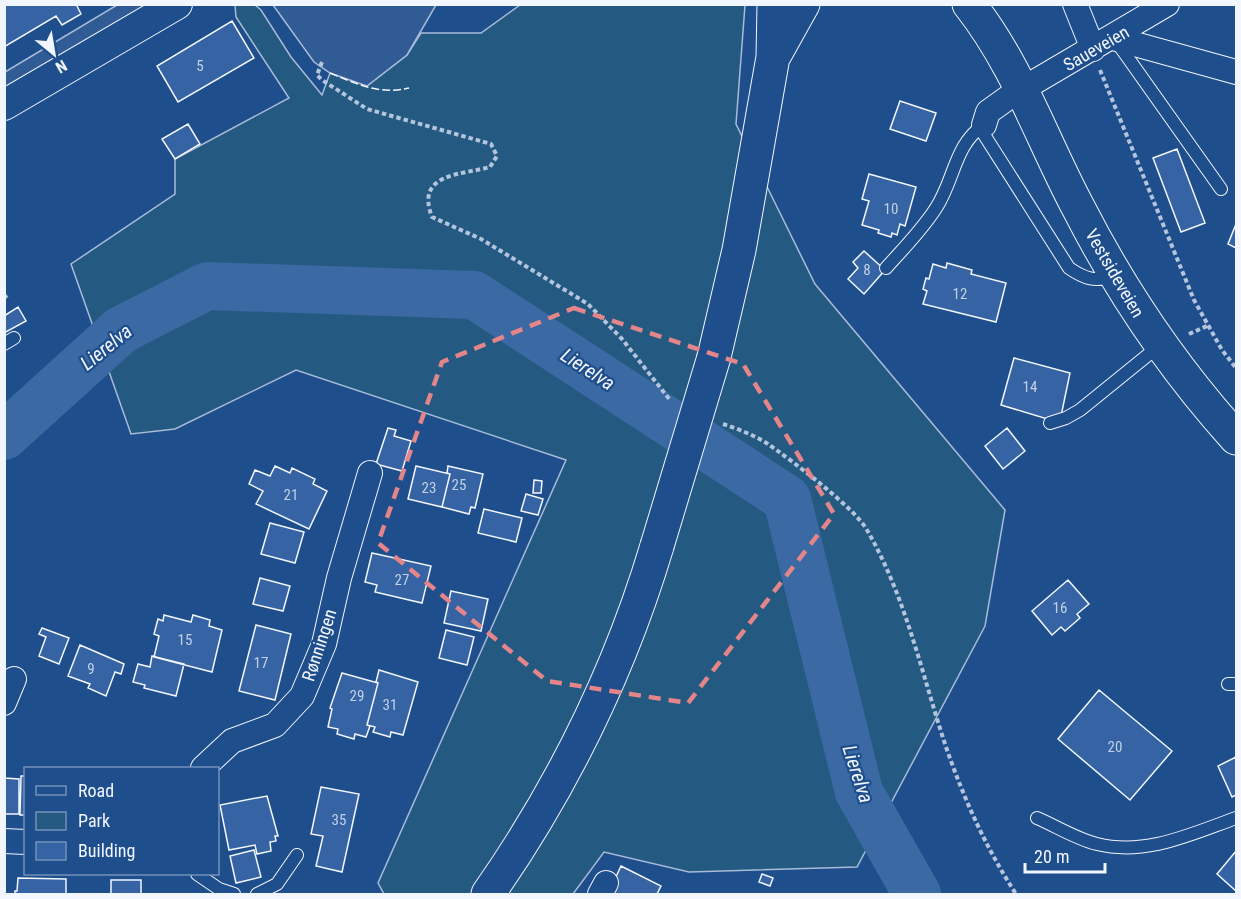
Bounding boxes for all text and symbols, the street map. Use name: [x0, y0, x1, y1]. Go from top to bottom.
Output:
street label: Saueveien: [1059, 21, 1133, 75]
north arrow: [24, 24, 84, 84]
text: N: [52, 56, 70, 77]
house number: 5: [196, 57, 204, 75]
house number: 10: [884, 200, 898, 218]
street label: Vestsideveien: [1081, 225, 1149, 321]
house number: 8: [863, 261, 871, 279]
house number: 12: [953, 285, 967, 303]
water label: Lierelva: [75, 319, 137, 375]
water label: Lierelva: [557, 343, 619, 395]
house number: 14: [1023, 378, 1037, 396]
house number: 25: [452, 476, 466, 494]
house number: 23: [422, 479, 436, 497]
house number: 21: [284, 486, 298, 504]
house number: 27: [395, 571, 409, 589]
house number: 16: [1053, 599, 1067, 617]
street label: Rønningen: [297, 606, 341, 684]
house number: 15: [178, 631, 192, 649]
house number: 17: [254, 654, 268, 672]
house number: 9: [87, 660, 95, 678]
house number: 29: [350, 687, 364, 705]
house number: 31: [383, 696, 397, 714]
house number: 20: [1108, 738, 1122, 756]
water label: Lierelva: [837, 742, 879, 806]
legend: [24, 767, 219, 875]
text: Road: [78, 780, 114, 801]
text: Park: [78, 810, 110, 831]
house number: 35: [332, 811, 346, 829]
scale bar: [1025, 836, 1104, 874]
text: Building: [78, 840, 135, 861]
text: 20 m: [1034, 846, 1069, 867]

